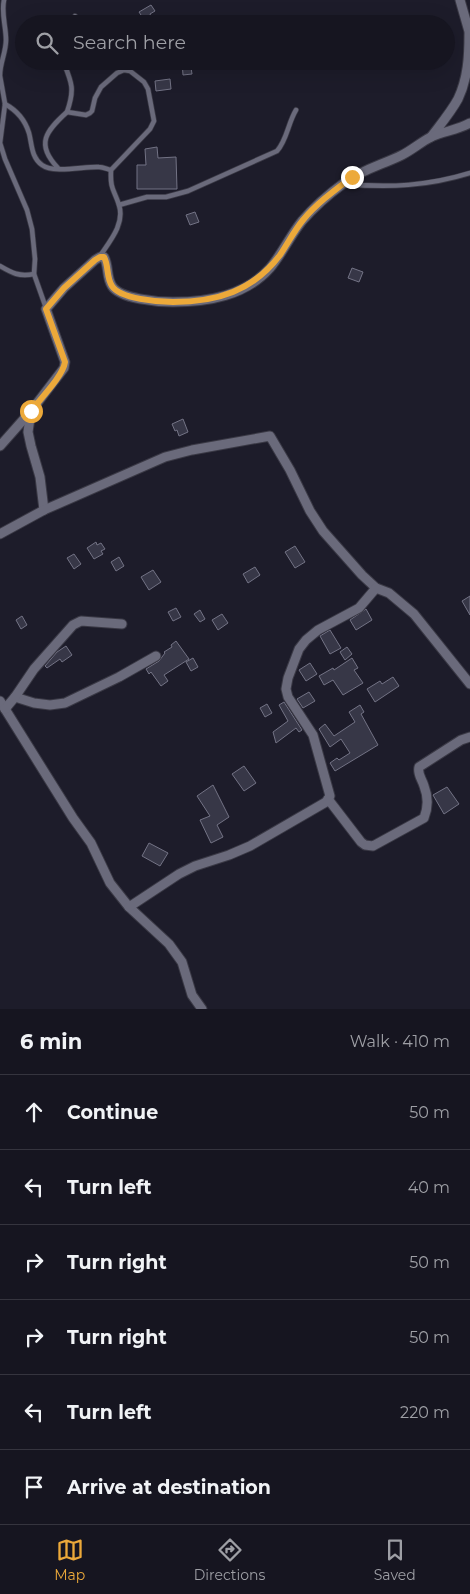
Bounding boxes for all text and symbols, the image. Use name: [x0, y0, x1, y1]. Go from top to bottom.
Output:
search box: [15, 15, 455, 70]
icon: search: [33, 29, 61, 57]
text: Search here: [73, 31, 186, 54]
route end: [341, 166, 364, 189]
route start: [20, 400, 43, 423]
text: 6 min: [20, 1029, 82, 1054]
text: Walk · 410 m: [350, 1032, 450, 1051]
icon: ahead: [20, 1098, 48, 1126]
text: Continue: [67, 1101, 158, 1124]
text: 50 m: [409, 1103, 450, 1122]
icon: left: [20, 1173, 48, 1201]
text: Turn left: [67, 1176, 152, 1199]
text: 40 m: [408, 1178, 450, 1197]
icon: right: [20, 1248, 48, 1276]
text: Turn right: [67, 1251, 167, 1274]
text: 50 m: [409, 1253, 450, 1272]
icon: right: [20, 1323, 48, 1351]
text: Turn right: [67, 1326, 167, 1349]
text: 50 m: [409, 1328, 450, 1347]
icon: left: [20, 1398, 48, 1426]
text: Turn left: [67, 1401, 152, 1424]
text: 220 m: [400, 1403, 450, 1422]
icon: arrive: [20, 1473, 48, 1501]
text: Arrive at destination: [67, 1476, 271, 1499]
tab: Map: [54, 1536, 85, 1584]
tab: Directions: [194, 1536, 265, 1584]
tab: Saved: [374, 1536, 416, 1584]

